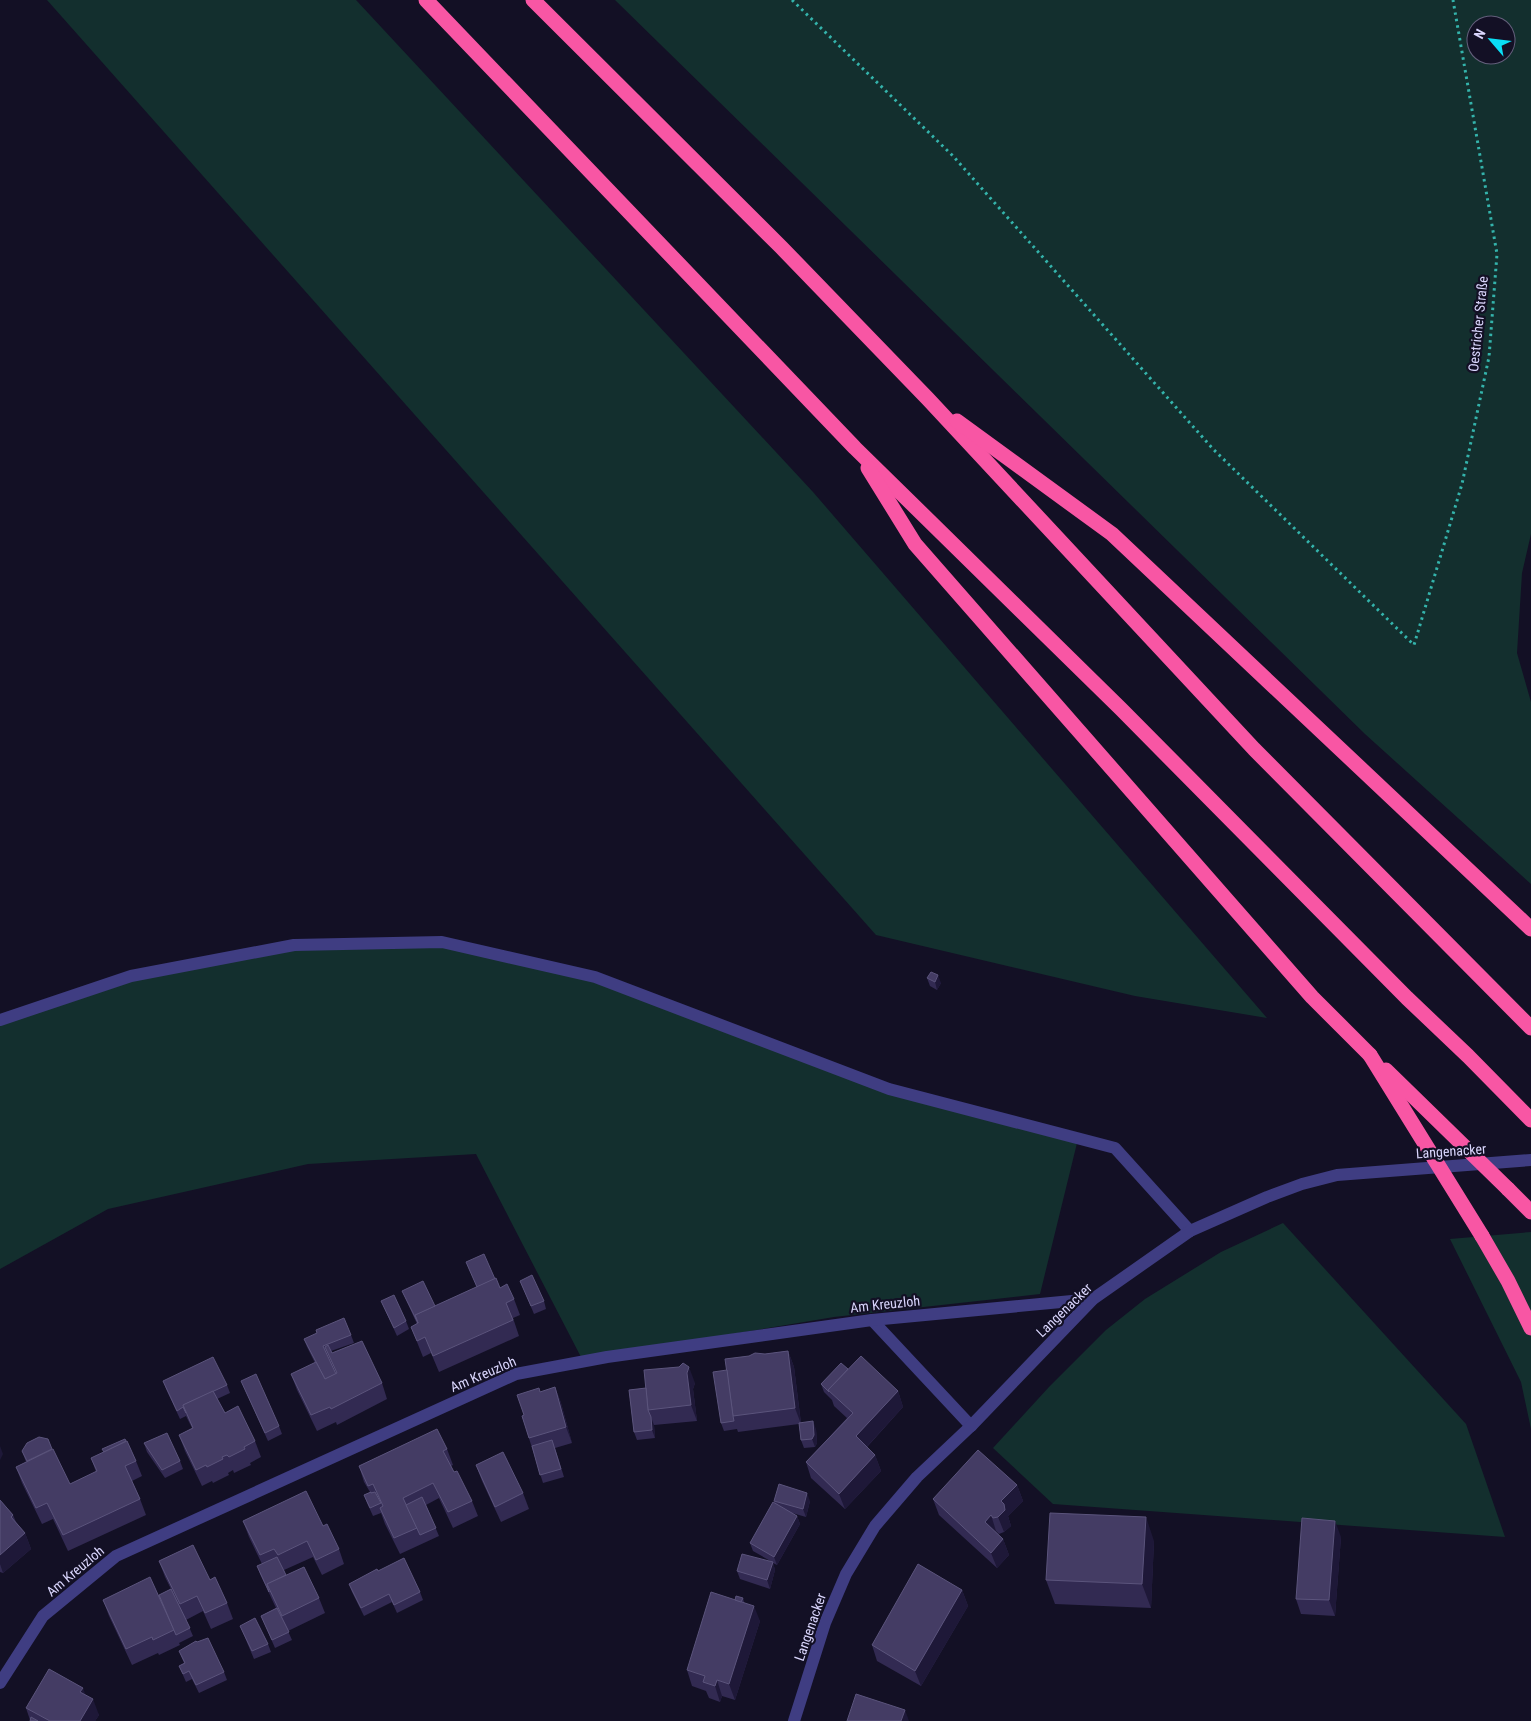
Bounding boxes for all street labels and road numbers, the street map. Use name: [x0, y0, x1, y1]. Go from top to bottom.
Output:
street label: Oestricher Straße: [1465, 275, 1491, 373]
street label: Langenacker: [1415, 1141, 1487, 1161]
street label: Langenacker: [1033, 1280, 1095, 1340]
street label: Am Kreuzloh: [849, 1292, 921, 1316]
street label: Am Kreuzloh: [448, 1353, 518, 1395]
street label: Am Kreuzloh: [43, 1542, 107, 1600]
street label: Langenacker: [791, 1591, 829, 1663]

